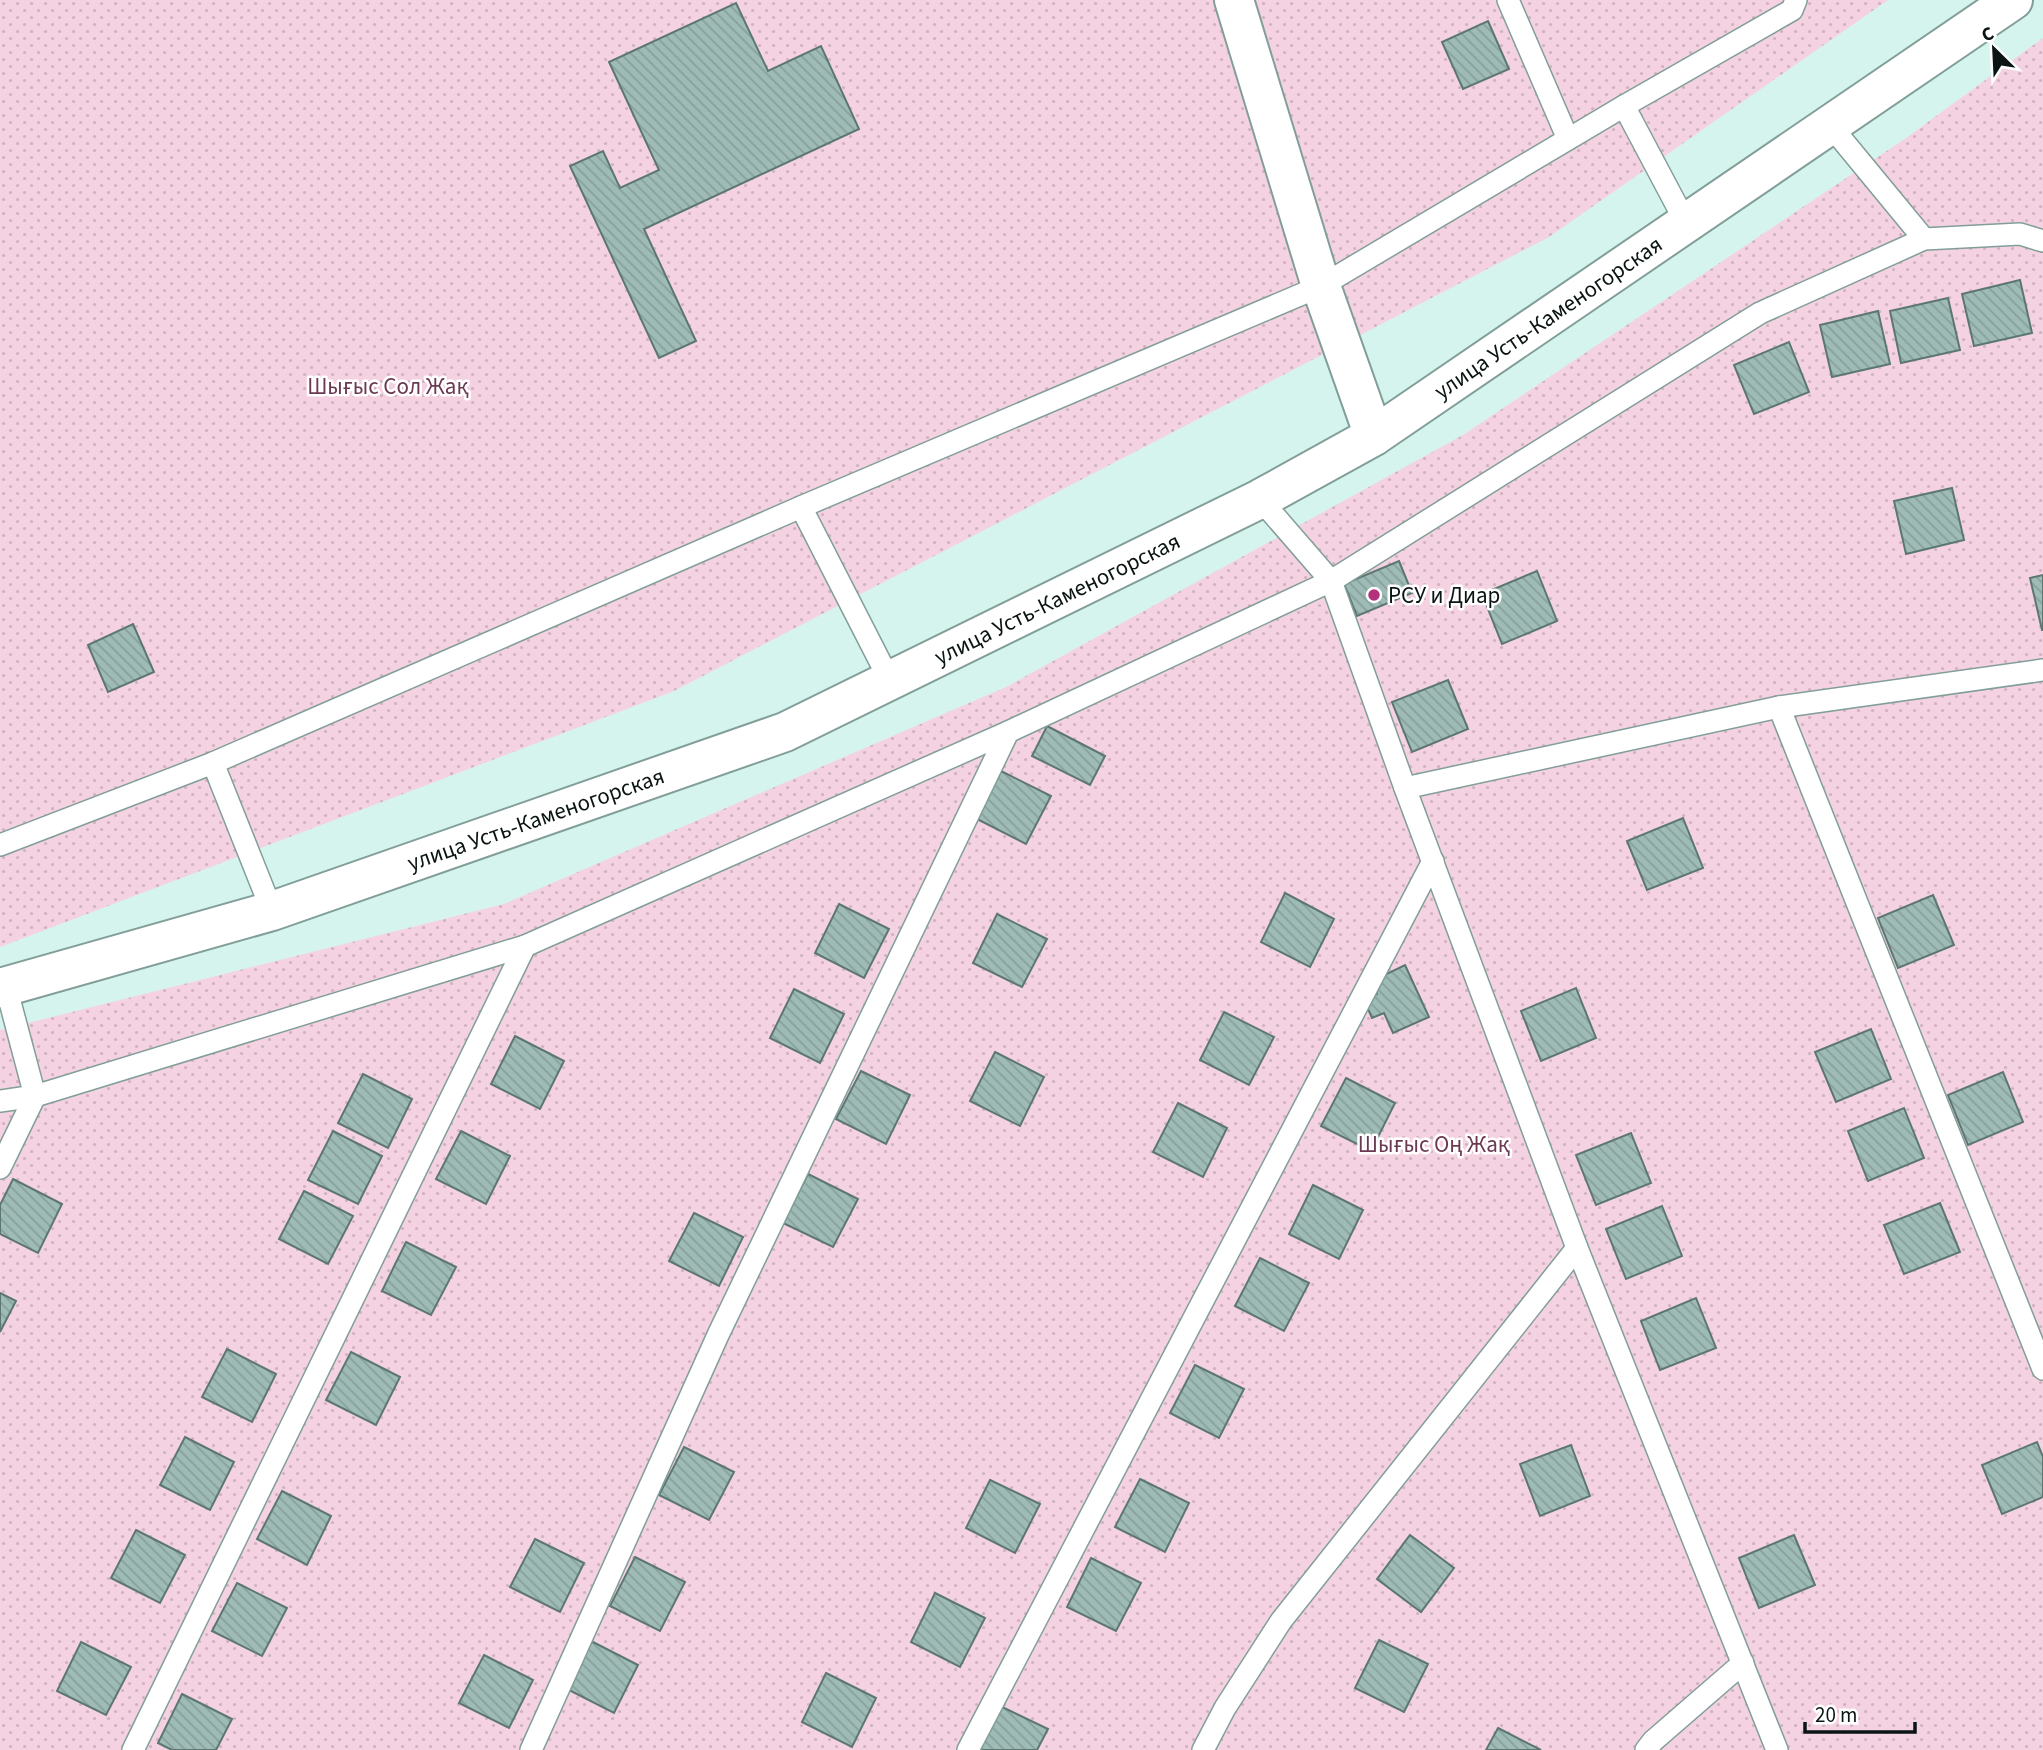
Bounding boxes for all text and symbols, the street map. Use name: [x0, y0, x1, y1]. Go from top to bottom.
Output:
north arrow: [1959, 14, 2029, 84]
text: С: [1977, 20, 1998, 49]
street label: улица Усть-Каменогорская: [1427, 228, 1669, 407]
park label: Шығыс Сол Жақ: [307, 370, 469, 403]
street label: улица Усть-Каменогорская: [929, 525, 1186, 673]
place label: РСУ и Диар: [1388, 579, 1500, 612]
marker: РСУ и Диар: [1366, 587, 1382, 603]
street label: улица Усть-Каменогорская: [403, 759, 669, 880]
park label: Шығыс Оң Жақ: [1358, 1128, 1510, 1161]
scale bar: [1805, 1690, 1915, 1734]
text: 20 m: [1815, 1700, 1857, 1730]

